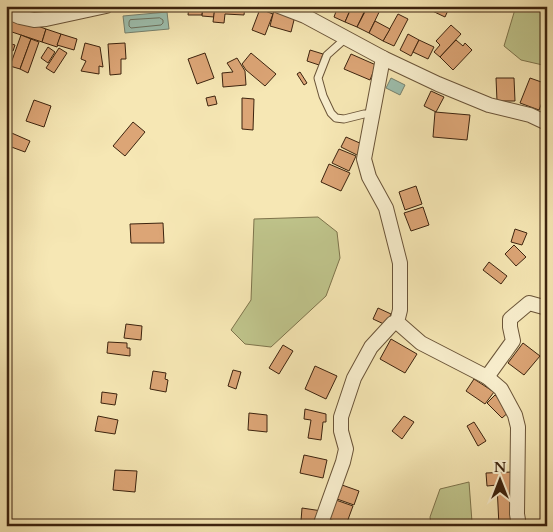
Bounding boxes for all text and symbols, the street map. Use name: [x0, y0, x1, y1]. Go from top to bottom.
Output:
north arrow: [476, 454, 526, 504]
text: N: [494, 458, 506, 477]

